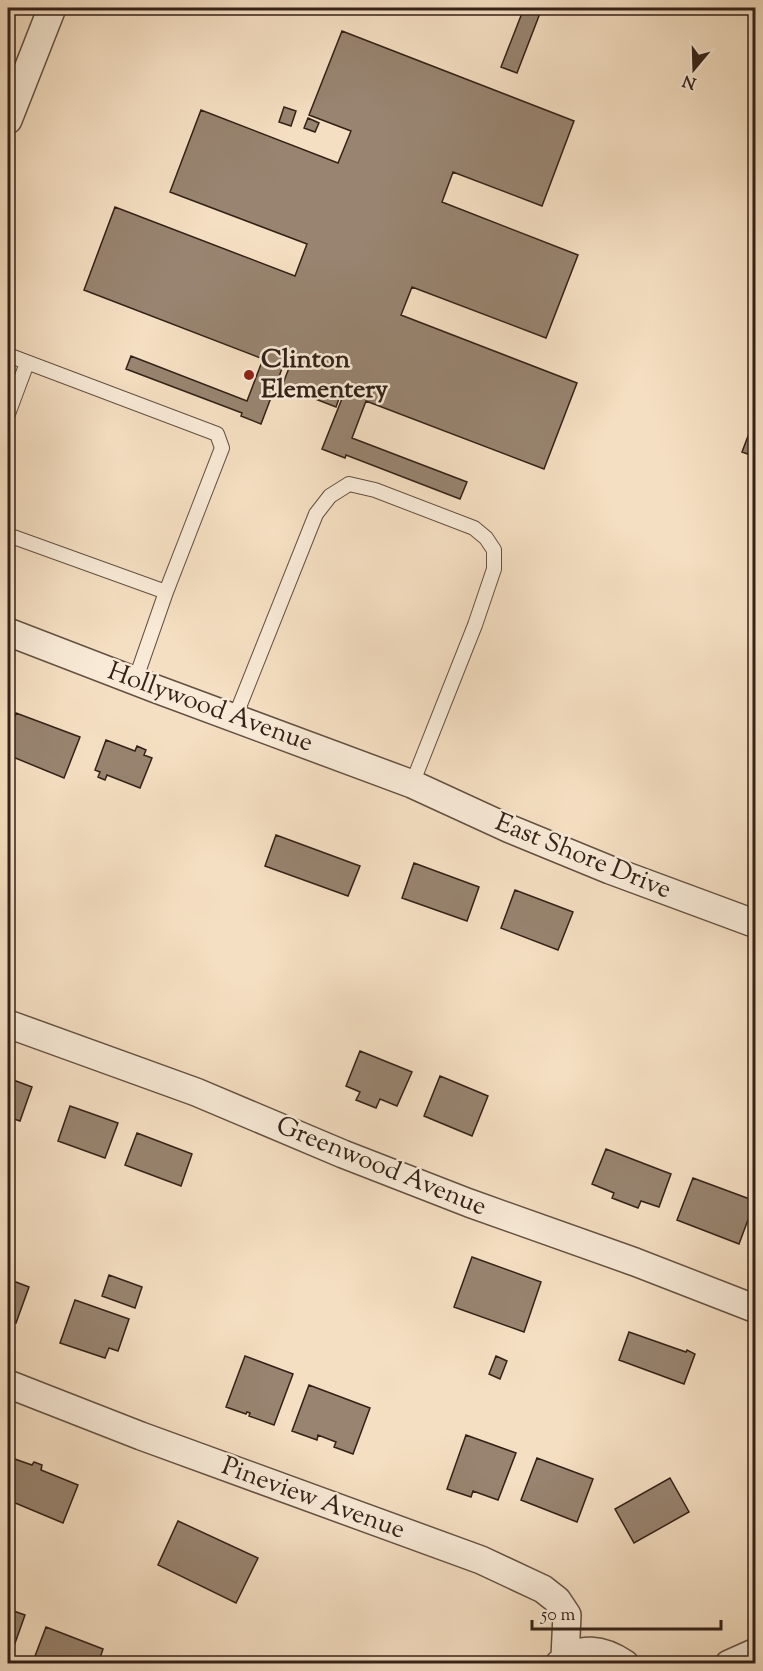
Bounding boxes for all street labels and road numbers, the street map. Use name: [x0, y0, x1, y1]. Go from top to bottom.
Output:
street label: Hollywood Avenue: [102, 654, 318, 762]
street label: East Shore Drive: [489, 805, 677, 909]
street label: Greenwood Avenue: [270, 1108, 492, 1226]
street label: Pineview Avenue: [216, 1449, 410, 1549]

